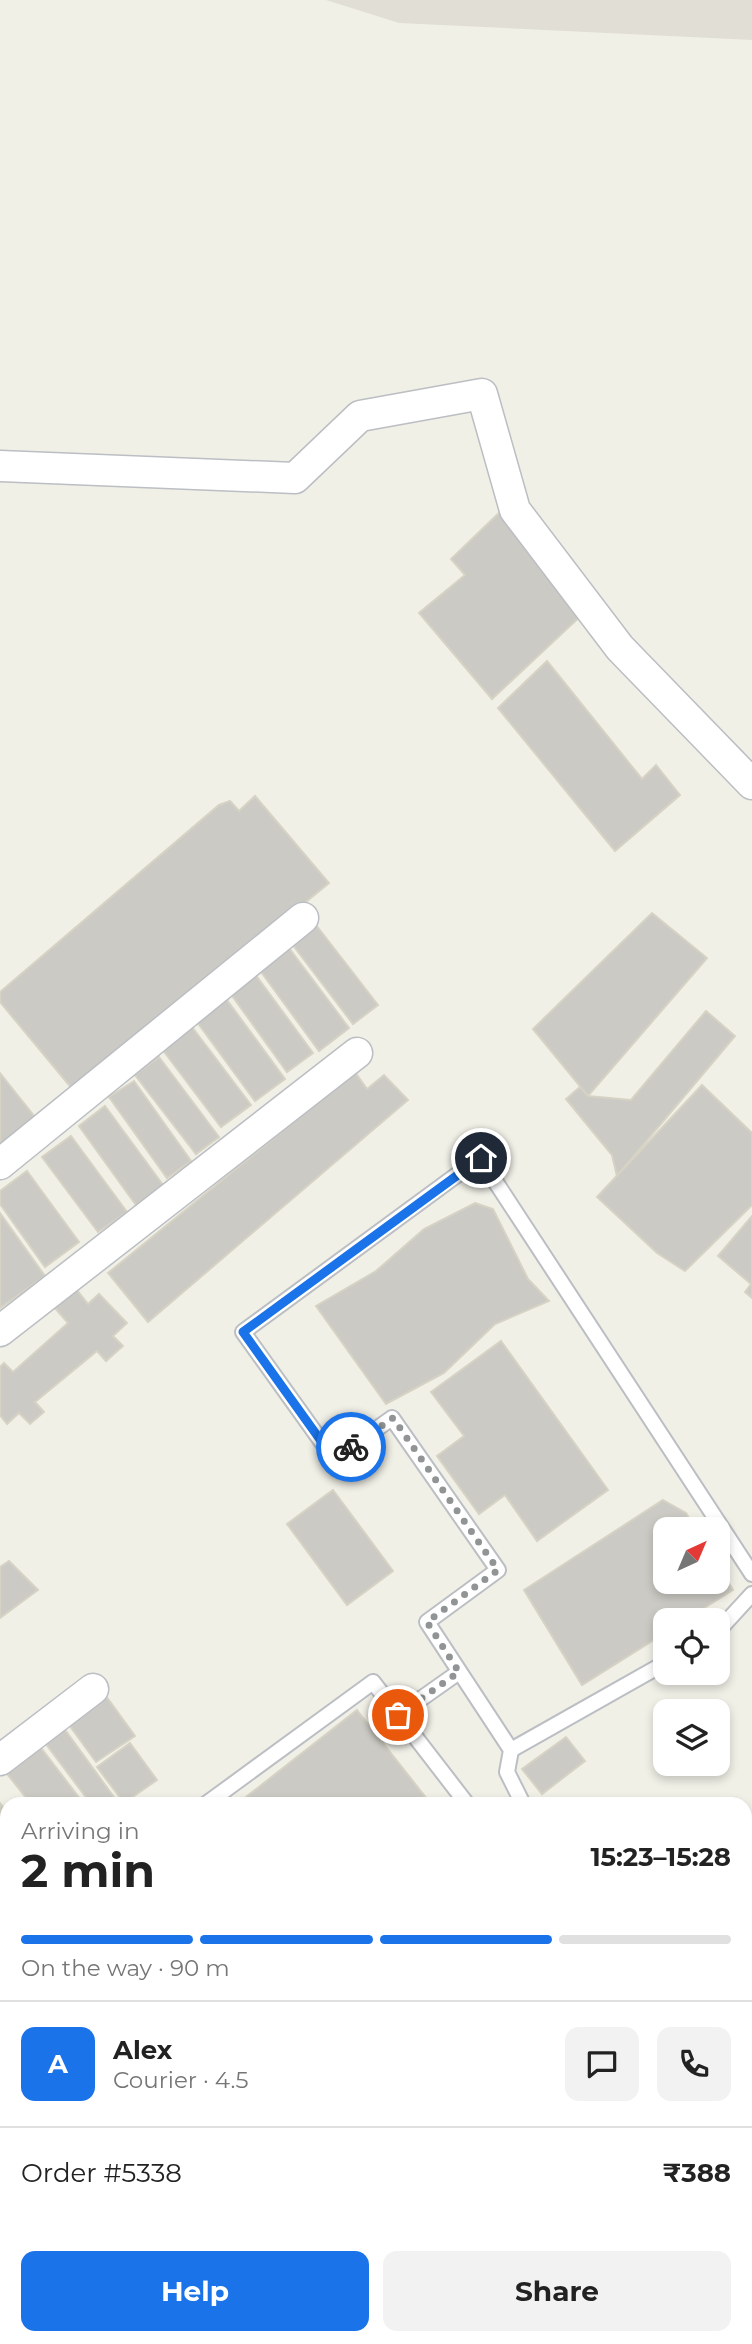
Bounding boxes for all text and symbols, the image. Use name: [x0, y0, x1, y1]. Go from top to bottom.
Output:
pin: [451, 1128, 511, 1188]
icon: home: [462, 1139, 500, 1177]
courier: [316, 1412, 386, 1482]
icon: bike: [332, 1428, 370, 1466]
north arrow: [653, 1517, 730, 1594]
map controls: [653, 1517, 730, 1776]
button: locate: [653, 1608, 730, 1685]
pin: [368, 1685, 428, 1745]
icon: bag: [379, 1696, 417, 1734]
button: layers: [653, 1699, 730, 1776]
text: Arriving in: [21, 1817, 140, 1845]
text: 15:23–15:28: [590, 1841, 731, 1873]
text: 2 min: [21, 1842, 155, 1899]
text: On the way · 90 m: [21, 1954, 230, 1982]
button: chat: [565, 2027, 639, 2101]
button: phone: [657, 2027, 731, 2101]
text: Alex: [113, 2034, 172, 2066]
text: A: [48, 2048, 68, 2080]
text: Courier · 4.5: [113, 2066, 248, 2094]
text: Order #5338: [21, 2157, 182, 2189]
text: ₹388: [662, 2157, 731, 2189]
button: Help: [21, 2251, 369, 2331]
button: Share: [383, 2251, 731, 2331]

